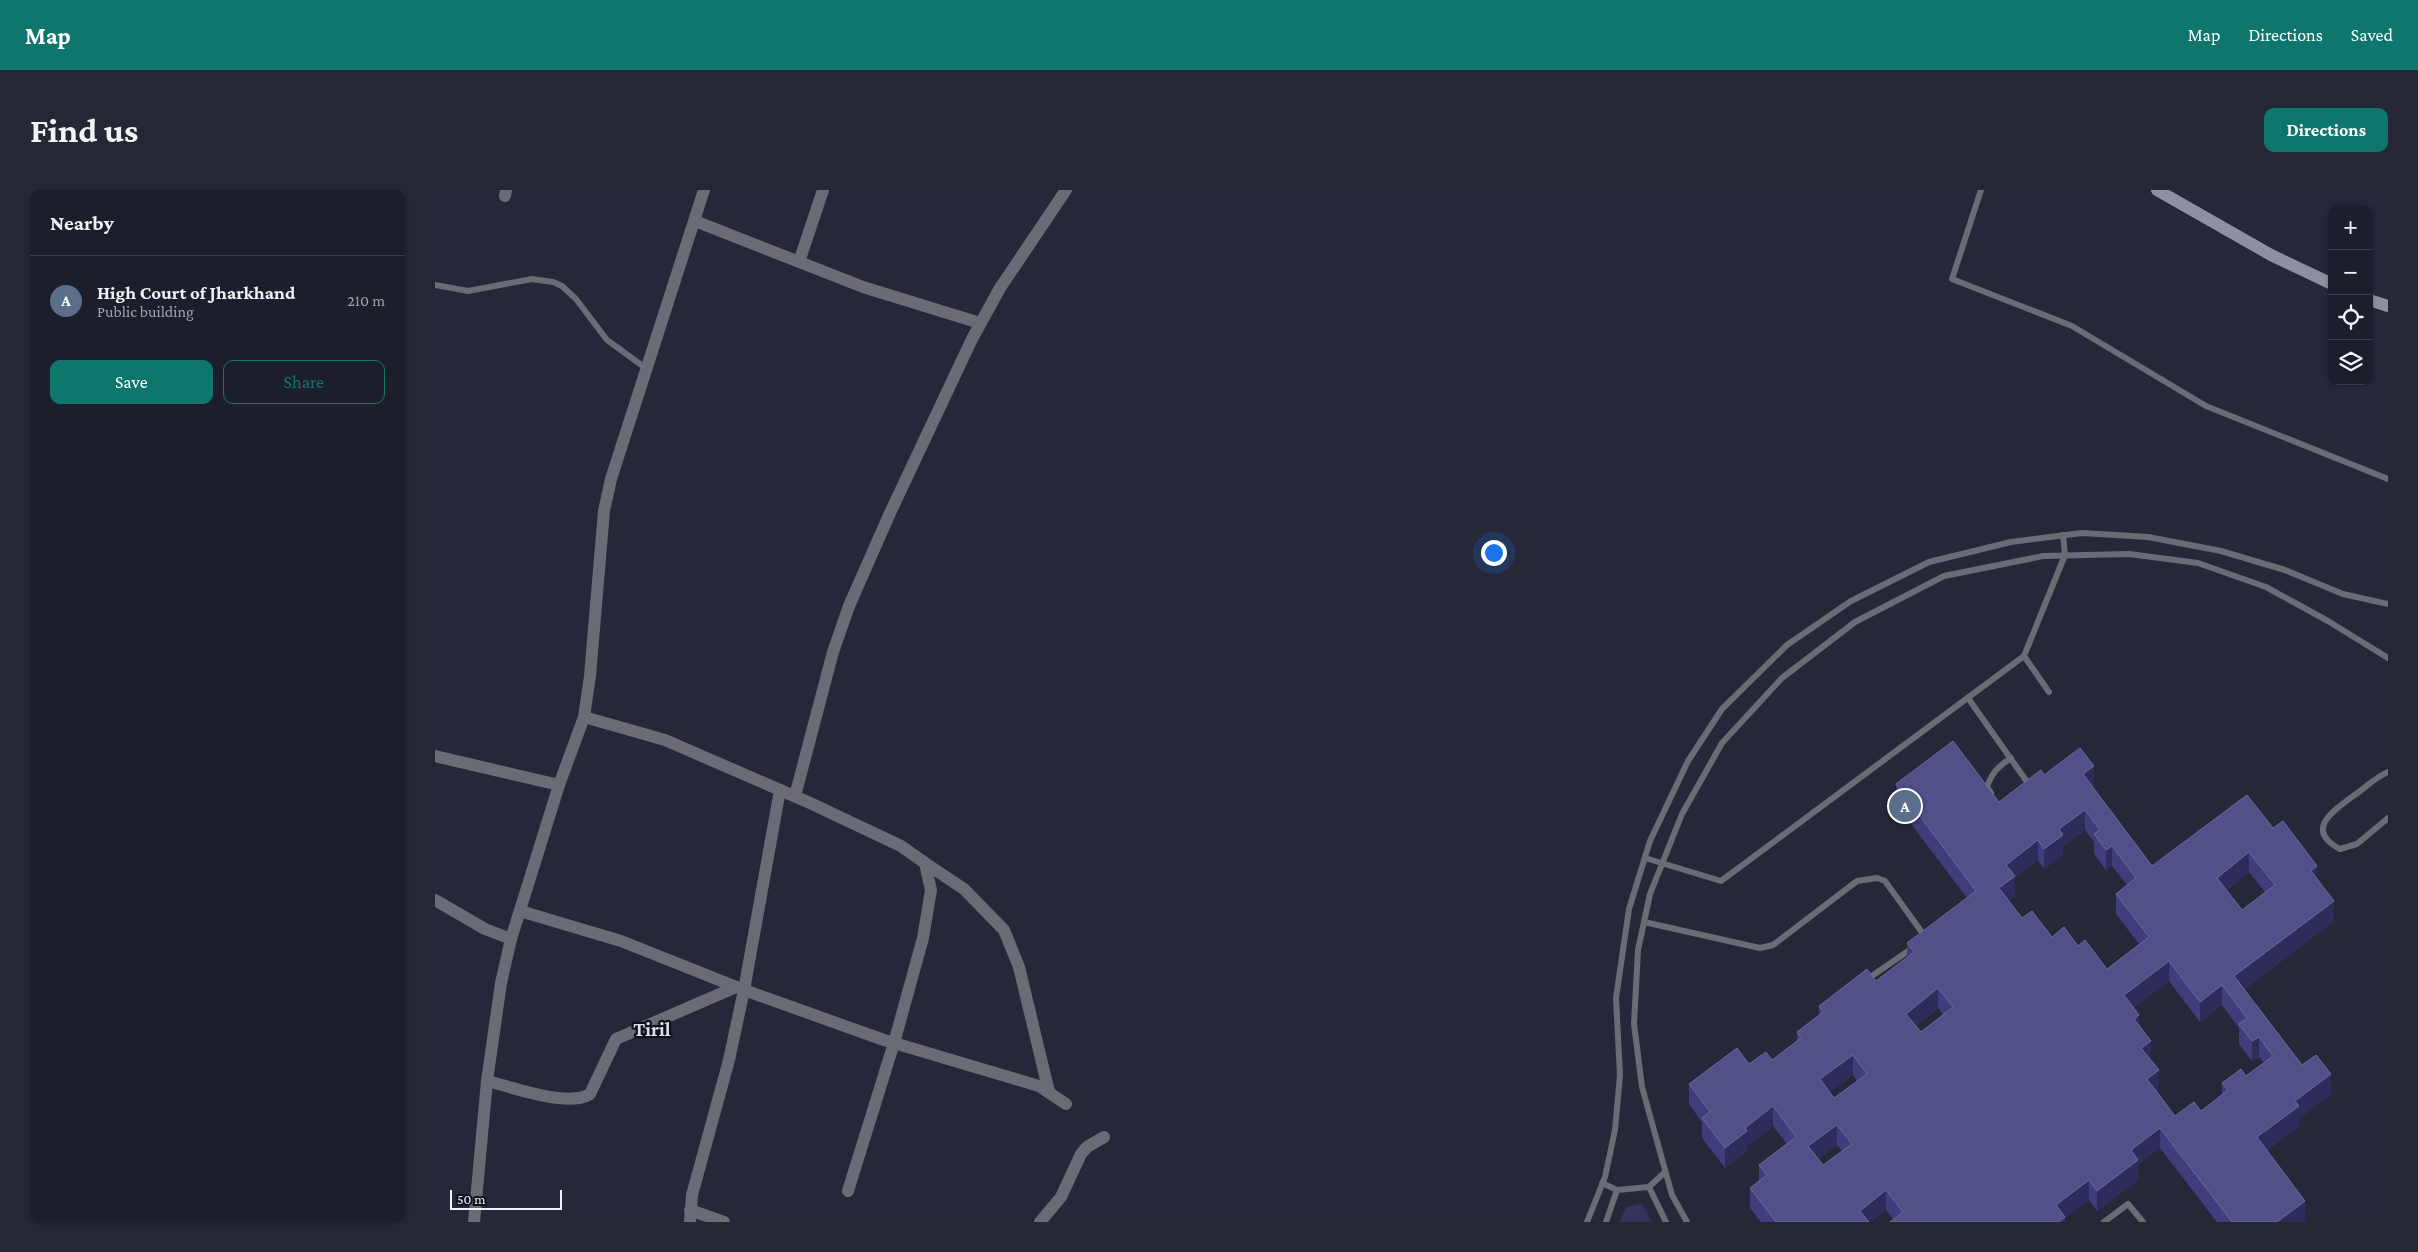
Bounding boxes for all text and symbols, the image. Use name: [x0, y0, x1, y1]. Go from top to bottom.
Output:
text: Map: [25, 22, 71, 49]
text: Map: [2188, 25, 2220, 45]
text: Directions: [2248, 25, 2323, 45]
text: Saved: [2351, 25, 2393, 45]
button: Directions: [2264, 108, 2388, 152]
text: Find us: [30, 111, 138, 150]
map controls: [2328, 205, 2373, 385]
button: +: [2328, 205, 2373, 250]
text: Nearby: [50, 211, 114, 235]
button: −: [2328, 250, 2373, 295]
text: High Court of Jharkhand: [97, 282, 295, 303]
text: A: [61, 292, 71, 309]
text: 210 m: [347, 292, 385, 309]
button: locate: [2328, 295, 2373, 340]
text: Public building: [97, 303, 194, 320]
button: layers: [2328, 340, 2373, 385]
button: Save: [50, 360, 213, 404]
button: Share: [223, 360, 385, 404]
your location: [1481, 540, 1507, 566]
pin: A: [1889, 787, 1921, 825]
district label: Tiril: [633, 1018, 671, 1040]
scale bar: [450, 1187, 563, 1210]
text: 50 m: [457, 1191, 485, 1207]

